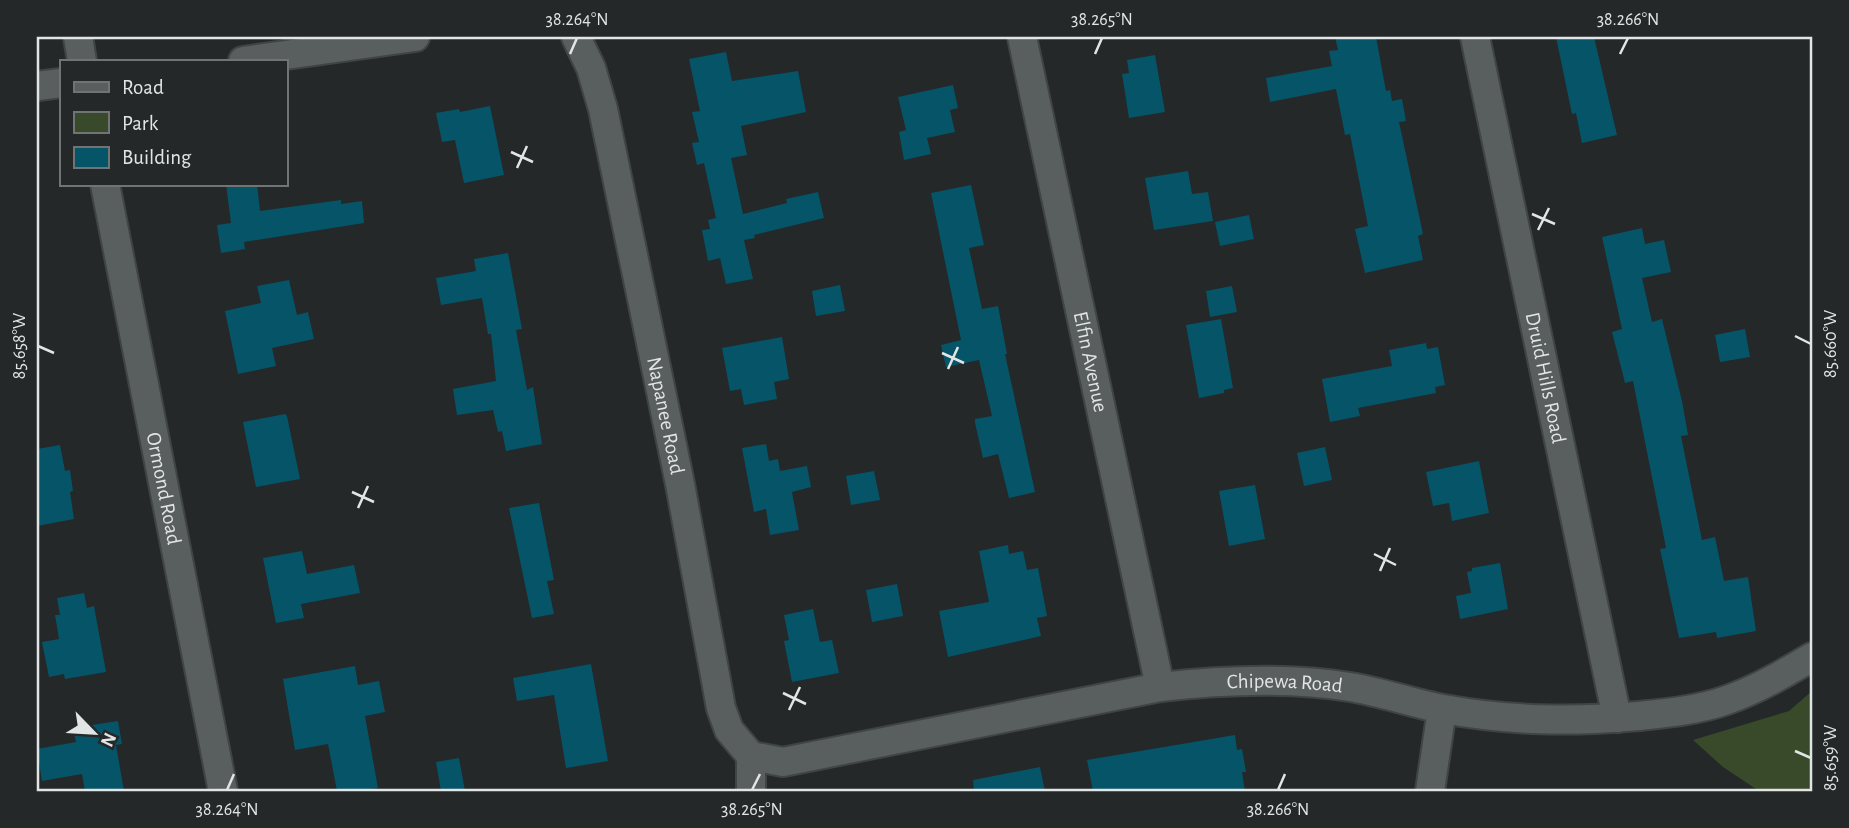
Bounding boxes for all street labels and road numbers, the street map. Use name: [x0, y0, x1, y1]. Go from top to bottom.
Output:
street label: Elfin Avenue: [1070, 309, 1112, 414]
street label: Druid Hills Road: [1522, 310, 1570, 445]
street label: Napanee Road: [644, 355, 688, 476]
street label: Ormond Road: [143, 430, 185, 546]
street label: Chipewa Road: [1226, 670, 1344, 696]

